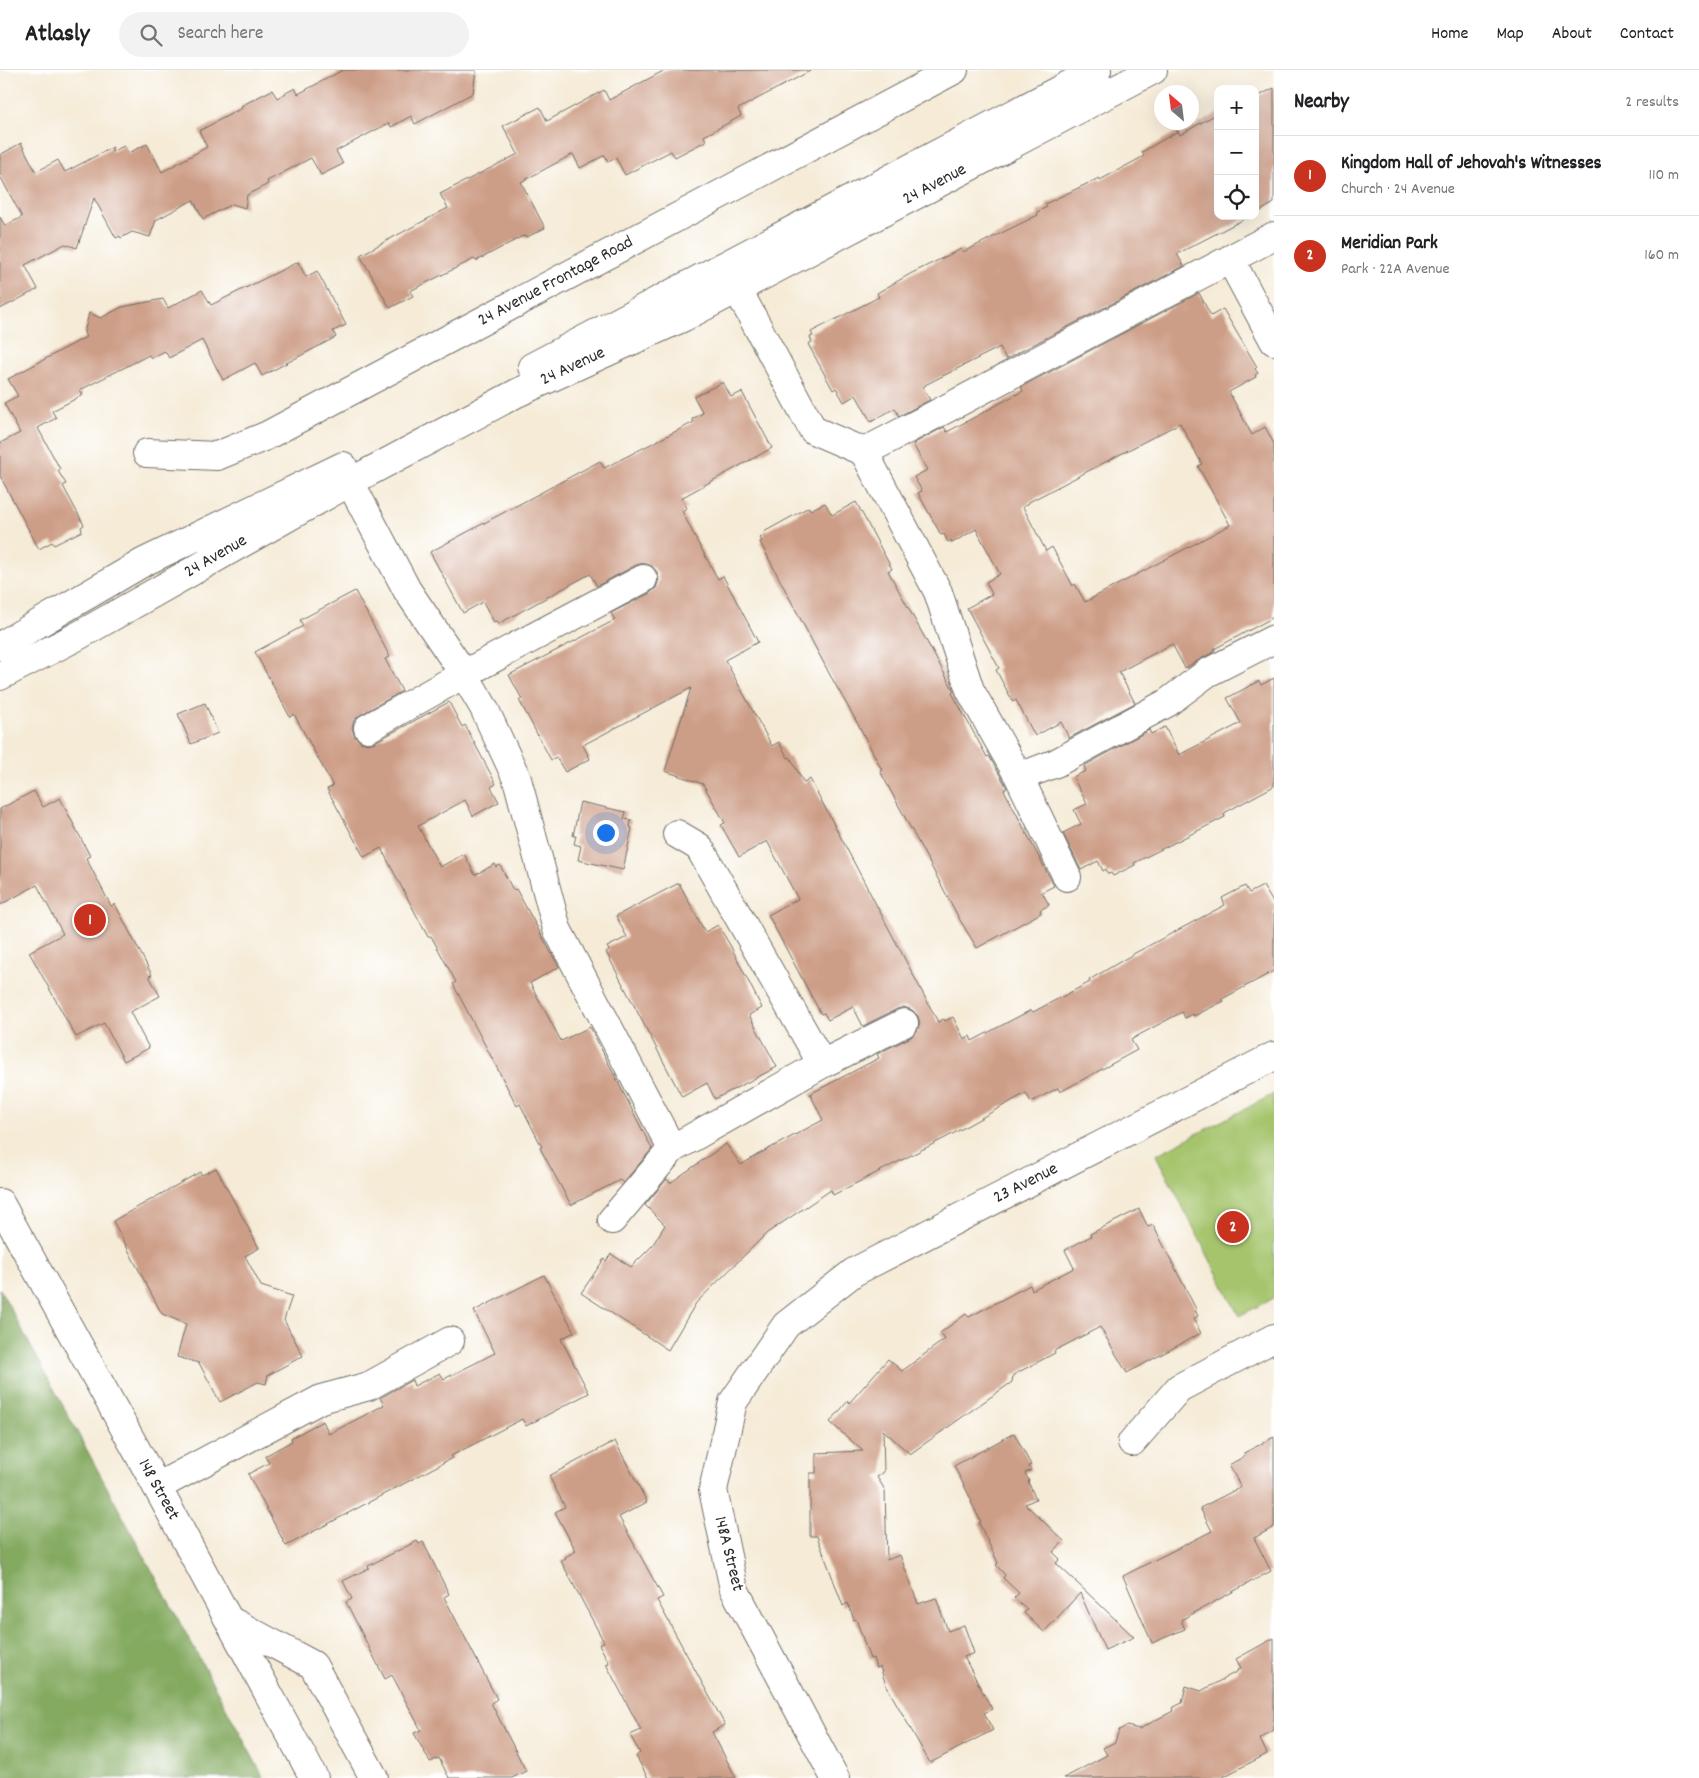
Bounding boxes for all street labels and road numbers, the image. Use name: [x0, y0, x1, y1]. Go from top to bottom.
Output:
street label: 24 Avenue: [899, 158, 971, 212]
street label: 24 Avenue Frontage Road: [474, 230, 638, 334]
street label: 24 Avenue: [537, 341, 609, 393]
street label: 24 Avenue: [180, 529, 252, 585]
street label: 23 Avenue: [989, 1157, 1063, 1211]
street label: 148 Street: [131, 1455, 185, 1525]
street label: 148A Street: [707, 1514, 749, 1594]

